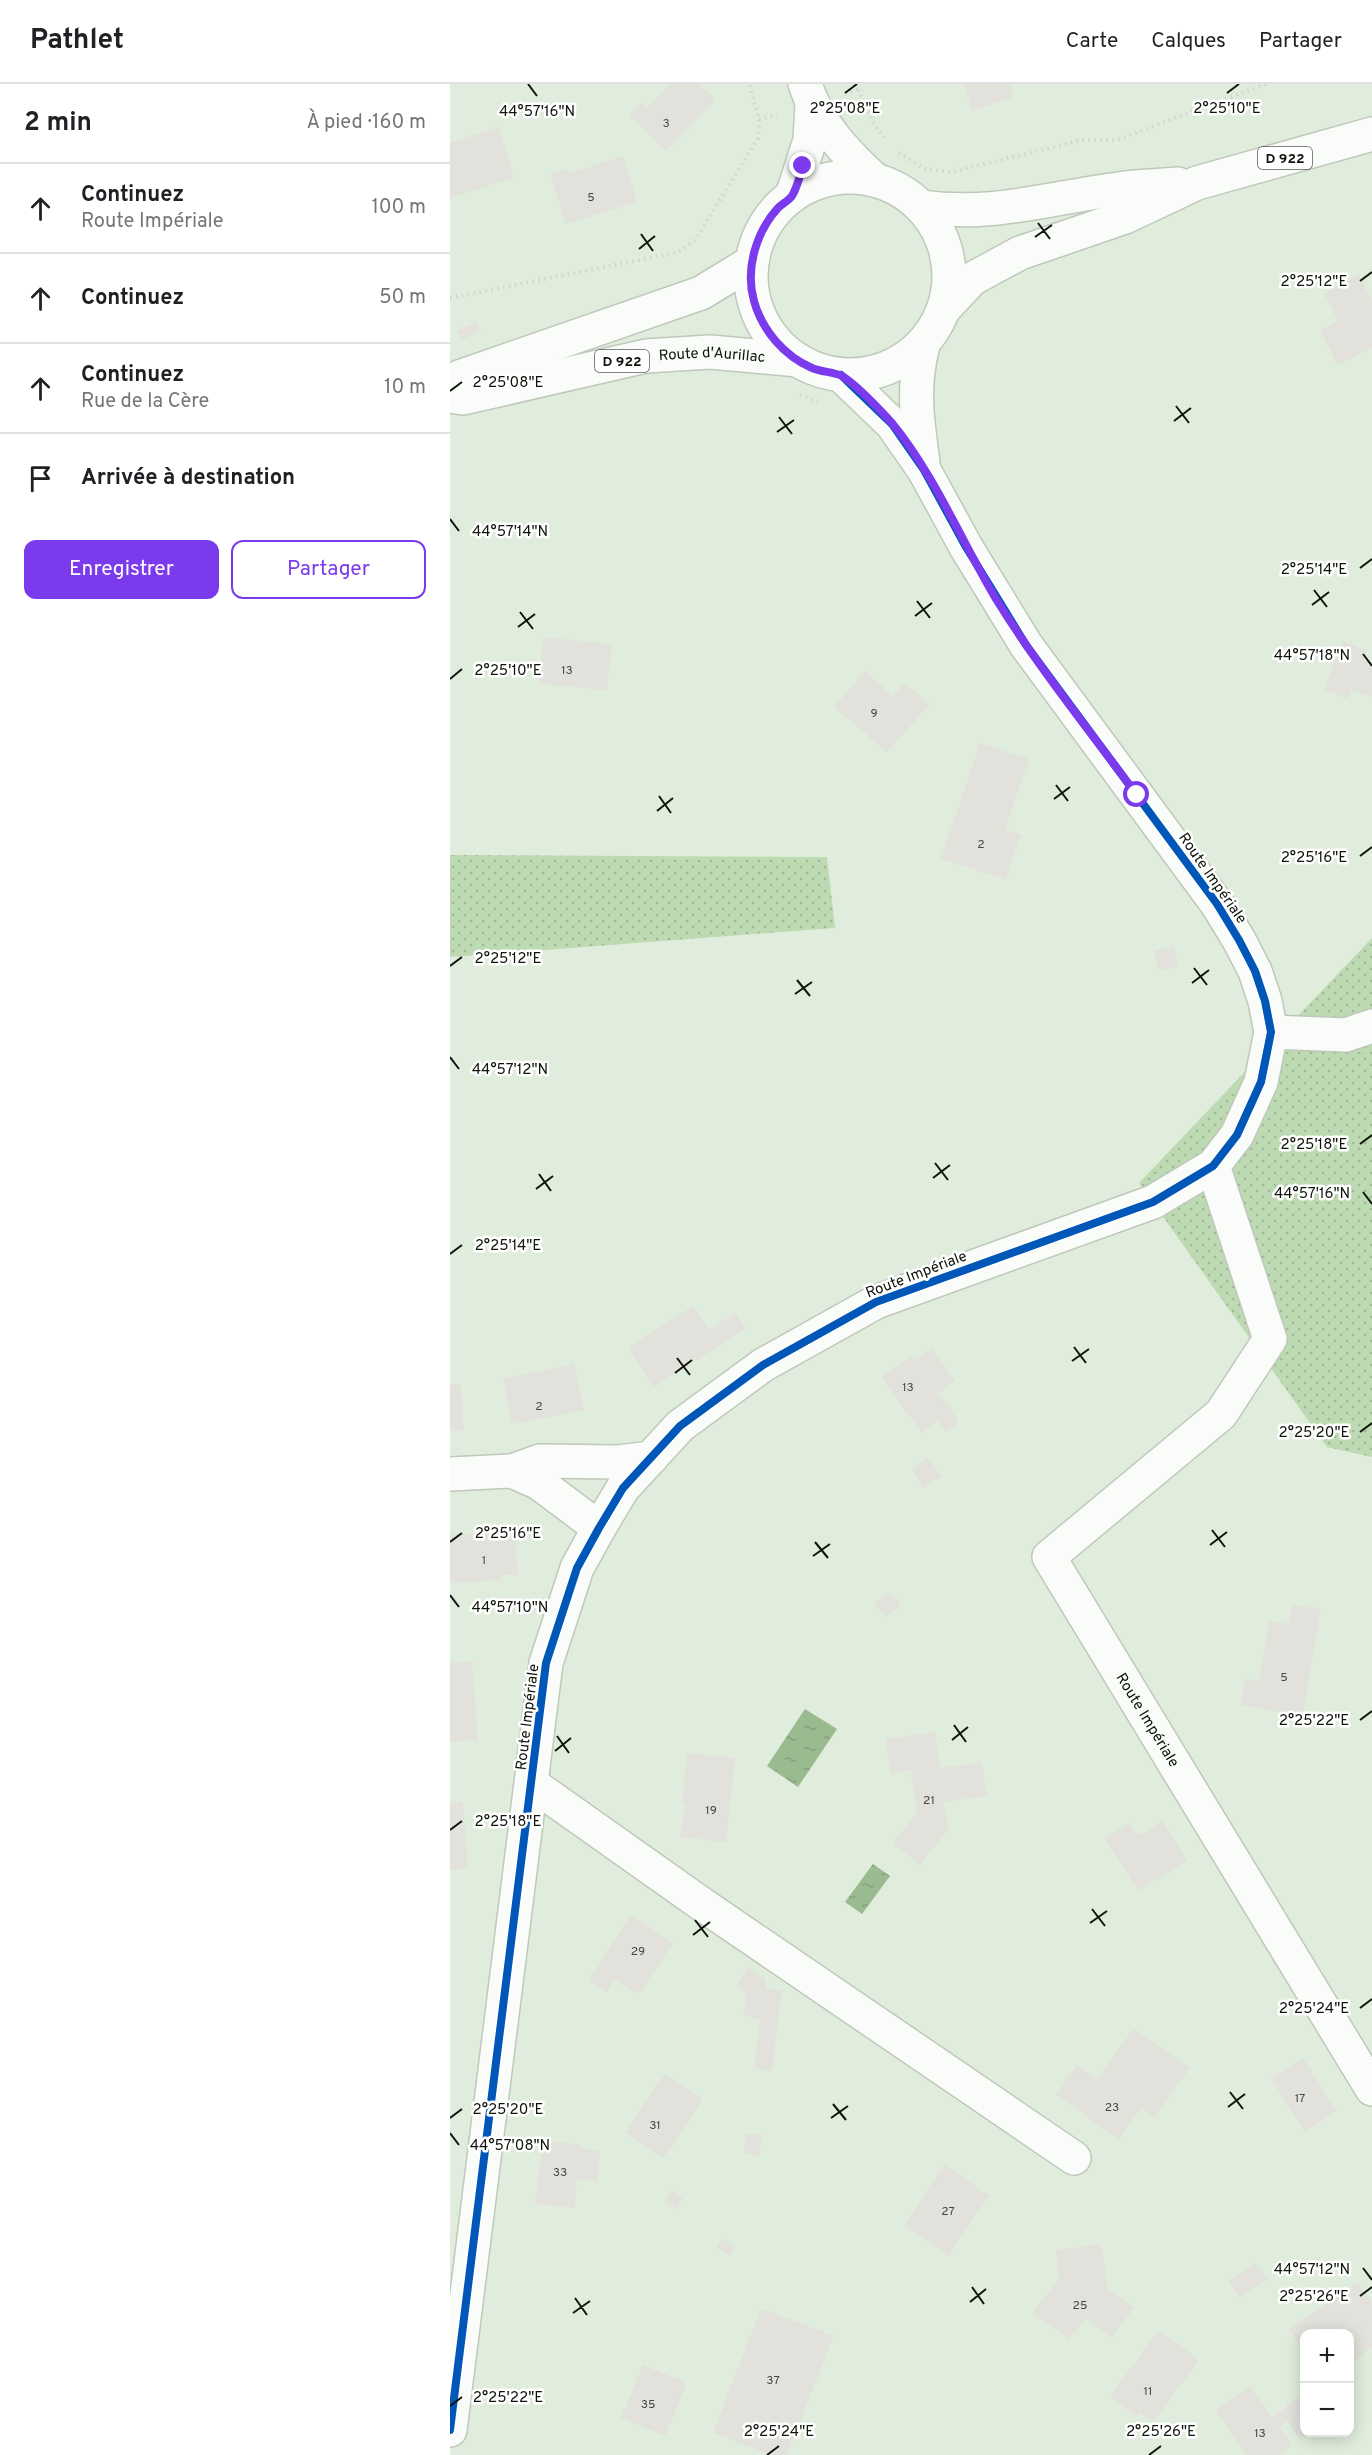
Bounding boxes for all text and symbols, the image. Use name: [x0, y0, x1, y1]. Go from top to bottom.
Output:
text: Pathlet: [30, 23, 124, 59]
text: Carte: [1066, 28, 1118, 55]
text: Calques: [1151, 28, 1226, 55]
text: Partager: [1259, 28, 1342, 55]
text: 2°25'08"E: [810, 100, 880, 119]
text: 2°25'10"E: [1193, 100, 1261, 119]
text: 44°57'16"N: [499, 103, 575, 122]
text: 2 min: [24, 107, 92, 140]
text: À pied · 160 m: [307, 110, 426, 136]
house number: 3: [662, 116, 670, 132]
road number: D 922: [1258, 147, 1312, 169]
route end: [789, 152, 815, 178]
text: Continuez: [81, 182, 184, 209]
house number: 5: [587, 190, 595, 206]
icon: ahead: [24, 192, 57, 225]
text: 100 m: [371, 195, 426, 221]
text: Route Impériale: [81, 209, 224, 235]
text: 2°25'12"E: [1281, 273, 1347, 292]
icon: ahead: [24, 282, 57, 315]
text: Continuez: [81, 285, 184, 312]
text: 50 m: [379, 285, 426, 311]
street label: Route d'Aurillac: [658, 344, 766, 368]
road number: D 922: [595, 350, 649, 372]
text: Continuez: [81, 362, 184, 389]
icon: ahead: [24, 372, 57, 405]
text: 2°25'08"E: [473, 374, 543, 393]
text: 10 m: [384, 375, 426, 401]
text: Rue de la Cère: [81, 389, 209, 415]
icon: arrive: [24, 462, 57, 495]
text: Arrivée à destination: [81, 465, 295, 492]
text: 44°57'14"N: [472, 523, 548, 542]
button: Enregistrer: [24, 540, 219, 599]
button: Partager: [231, 540, 426, 599]
text: 2°25'14"E: [1281, 561, 1347, 580]
text: 44°57'18"N: [1274, 647, 1350, 666]
text: 2°25'10"E: [474, 662, 542, 681]
house number: 13: [561, 663, 573, 679]
house number: 9: [870, 706, 878, 722]
route start: [1123, 781, 1149, 807]
street label: Route Impériale: [1173, 830, 1250, 928]
house number: 2: [977, 837, 985, 853]
text: 2°25'16"E: [1281, 849, 1347, 868]
text: 2°25'12"E: [475, 950, 541, 969]
text: 44°57'12"N: [472, 1061, 548, 1080]
text: 2°25'18"E: [1281, 1136, 1347, 1155]
text: 44°57'16"N: [1274, 1185, 1350, 1204]
text: 2°25'14"E: [475, 1237, 541, 1256]
street label: Route Impériale: [863, 1247, 970, 1303]
house number: 13: [902, 1380, 914, 1396]
house number: 2: [535, 1399, 543, 1415]
text: 2°25'20"E: [1279, 1424, 1349, 1443]
text: 2°25'16"E: [475, 1525, 541, 1544]
house number: 1: [482, 1553, 486, 1569]
text: 44°57'10"N: [472, 1599, 548, 1618]
street label: Route Impériale: [513, 1663, 544, 1771]
street label: Route Impériale: [1111, 1670, 1183, 1771]
house number: 5: [1280, 1670, 1288, 1686]
text: 2°25'22"E: [1279, 1712, 1349, 1731]
house number: 21: [923, 1793, 935, 1809]
house number: 19: [705, 1803, 717, 1819]
text: 2°25'18"E: [475, 1813, 541, 1832]
house number: 29: [631, 1944, 645, 1960]
text: 2°25'24"E: [1279, 2000, 1349, 2019]
house number: 17: [1295, 2091, 1305, 2107]
house number: 23: [1105, 2100, 1119, 2116]
text: 2°25'20"E: [473, 2101, 543, 2120]
house number: 31: [649, 2118, 661, 2134]
text: 44°57'08"N: [470, 2137, 550, 2156]
house number: 33: [553, 2165, 567, 2181]
house number: 27: [941, 2204, 955, 2220]
text: 44°57'12"N: [1274, 2261, 1350, 2280]
text: 2°25'26"E: [1279, 2288, 1349, 2307]
house number: 25: [1073, 2298, 1087, 2314]
map controls: [1300, 2329, 1354, 2437]
button: +: [1300, 2329, 1354, 2383]
house number: 37: [766, 2373, 780, 2389]
button: −: [1300, 2383, 1354, 2437]
house number: 11: [1144, 2384, 1152, 2400]
text: 2°25'22"E: [473, 2389, 543, 2408]
house number: 35: [641, 2397, 655, 2413]
text: 2°25'24"E: [744, 2423, 814, 2442]
text: 2°25'26"E: [1126, 2423, 1196, 2442]
house number: 13: [1254, 2426, 1266, 2442]

